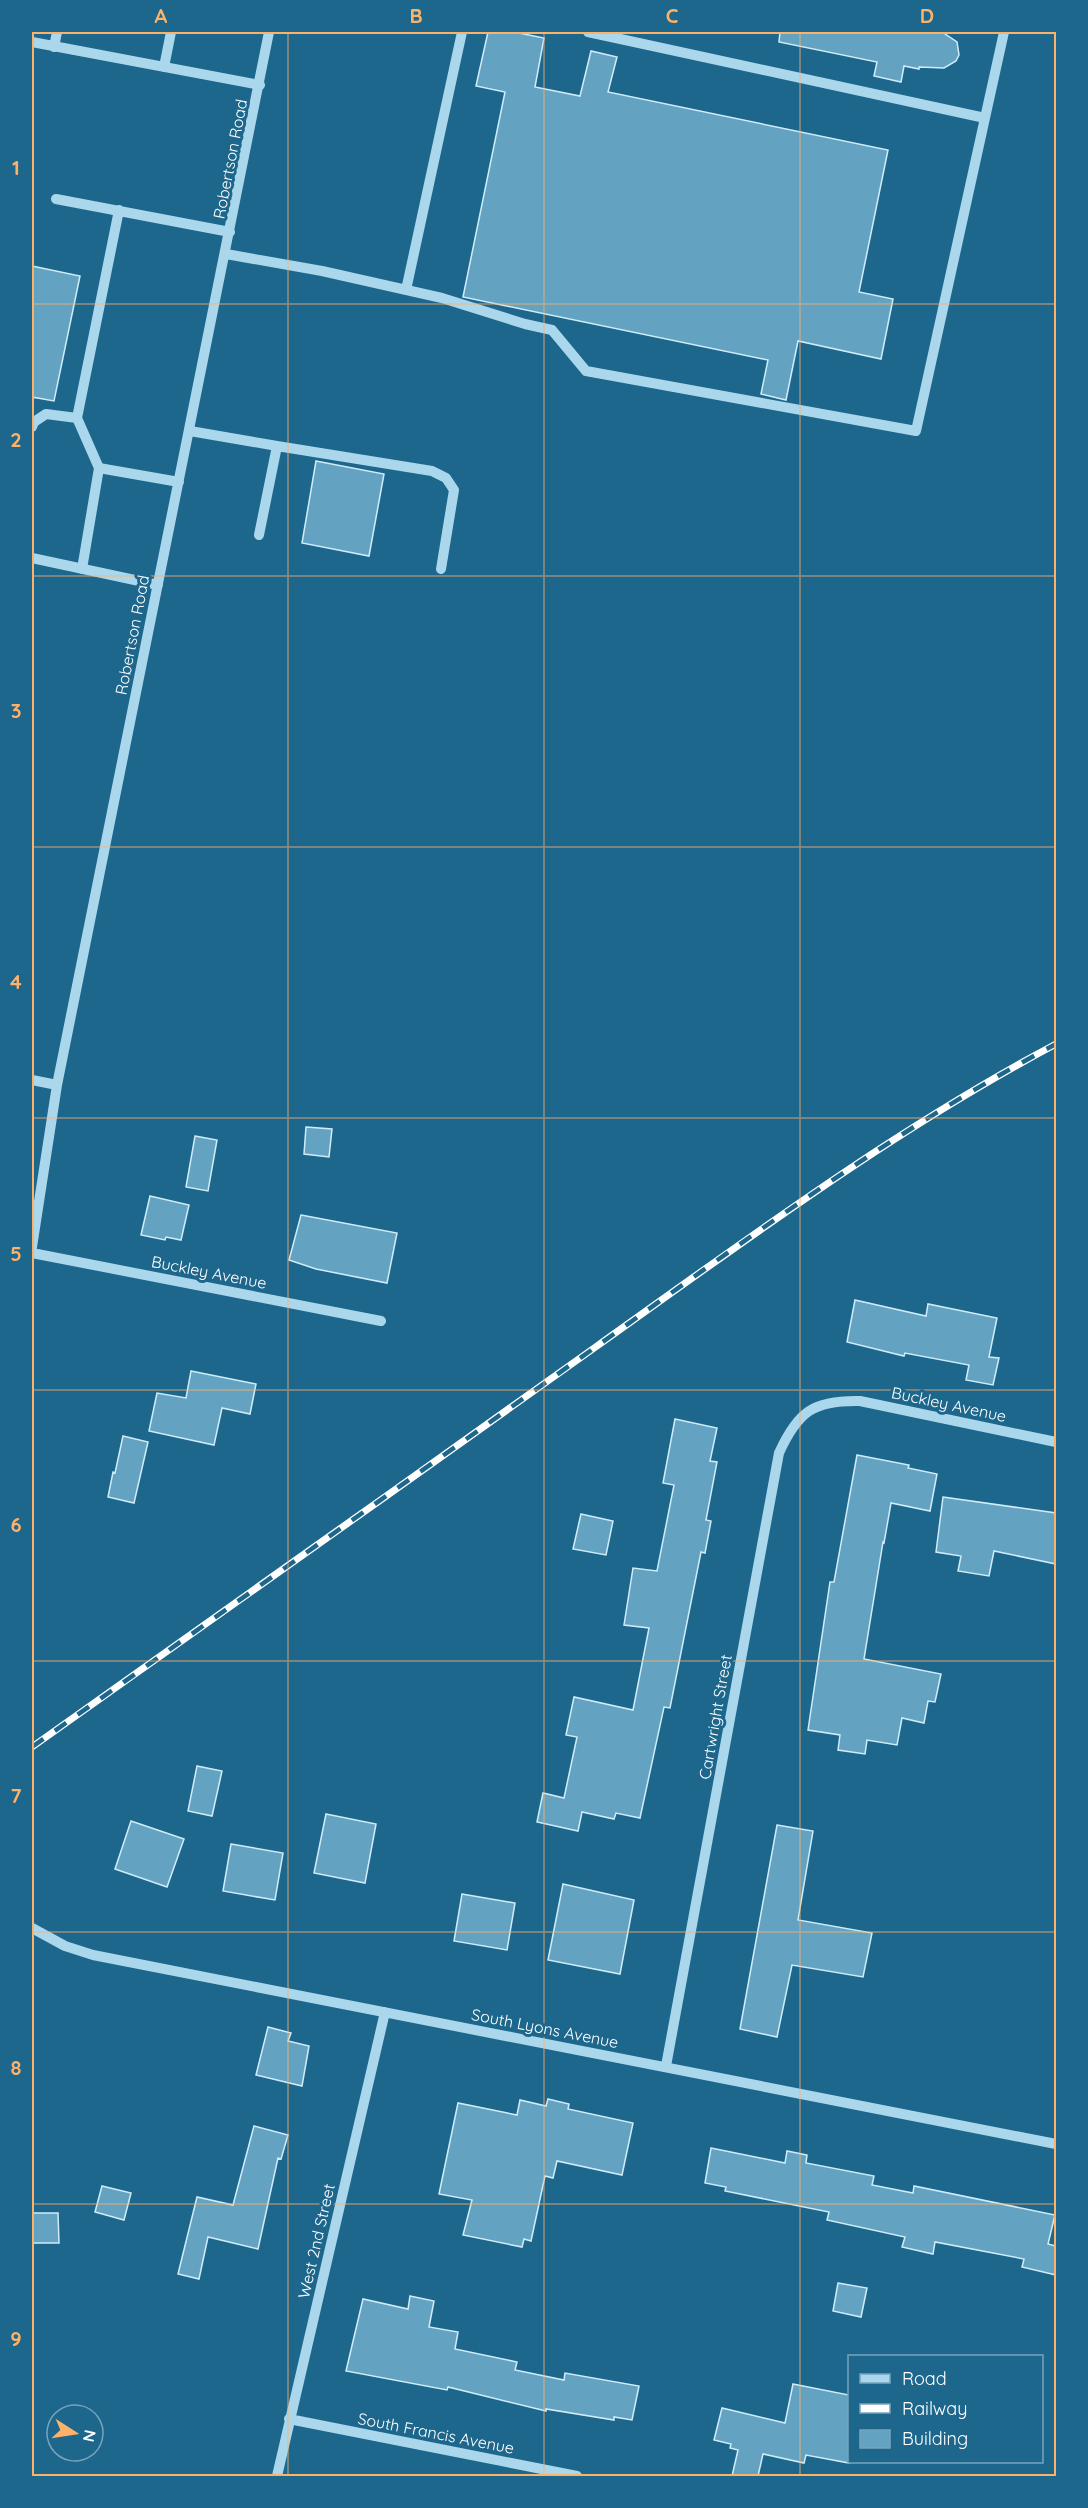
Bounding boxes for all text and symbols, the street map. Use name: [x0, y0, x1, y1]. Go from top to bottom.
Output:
text: A: [155, 3, 168, 28]
text: B: [409, 3, 423, 28]
text: C: [666, 3, 679, 28]
text: D: [920, 3, 934, 28]
street label: Robertson Road: [209, 97, 251, 221]
text: 1: [12, 155, 20, 180]
text: 2: [10, 427, 22, 452]
street label: Robertson Road: [111, 573, 153, 697]
text: 3: [11, 698, 21, 723]
text: 4: [10, 969, 22, 994]
text: 5: [10, 1241, 22, 1266]
street label: Buckley Avenue: [150, 1251, 268, 1293]
street label: Buckley Avenue: [890, 1382, 1008, 1426]
text: 6: [10, 1512, 22, 1537]
street label: Cartwright Street: [694, 1653, 736, 1781]
text: 7: [11, 1783, 22, 1808]
street label: South Lyons Avenue: [470, 2004, 620, 2052]
text: 8: [11, 2055, 22, 2080]
street label: West 2nd Street: [293, 2182, 339, 2300]
text: 9: [10, 2326, 22, 2351]
legend: [848, 2355, 1043, 2463]
text: Road: [902, 2367, 947, 2390]
text: Railway: [902, 2397, 968, 2420]
north arrow: [45, 2403, 105, 2463]
street label: South Francis Avenue: [356, 2408, 516, 2458]
text: Building: [902, 2427, 968, 2450]
text: N: [79, 2428, 101, 2444]

